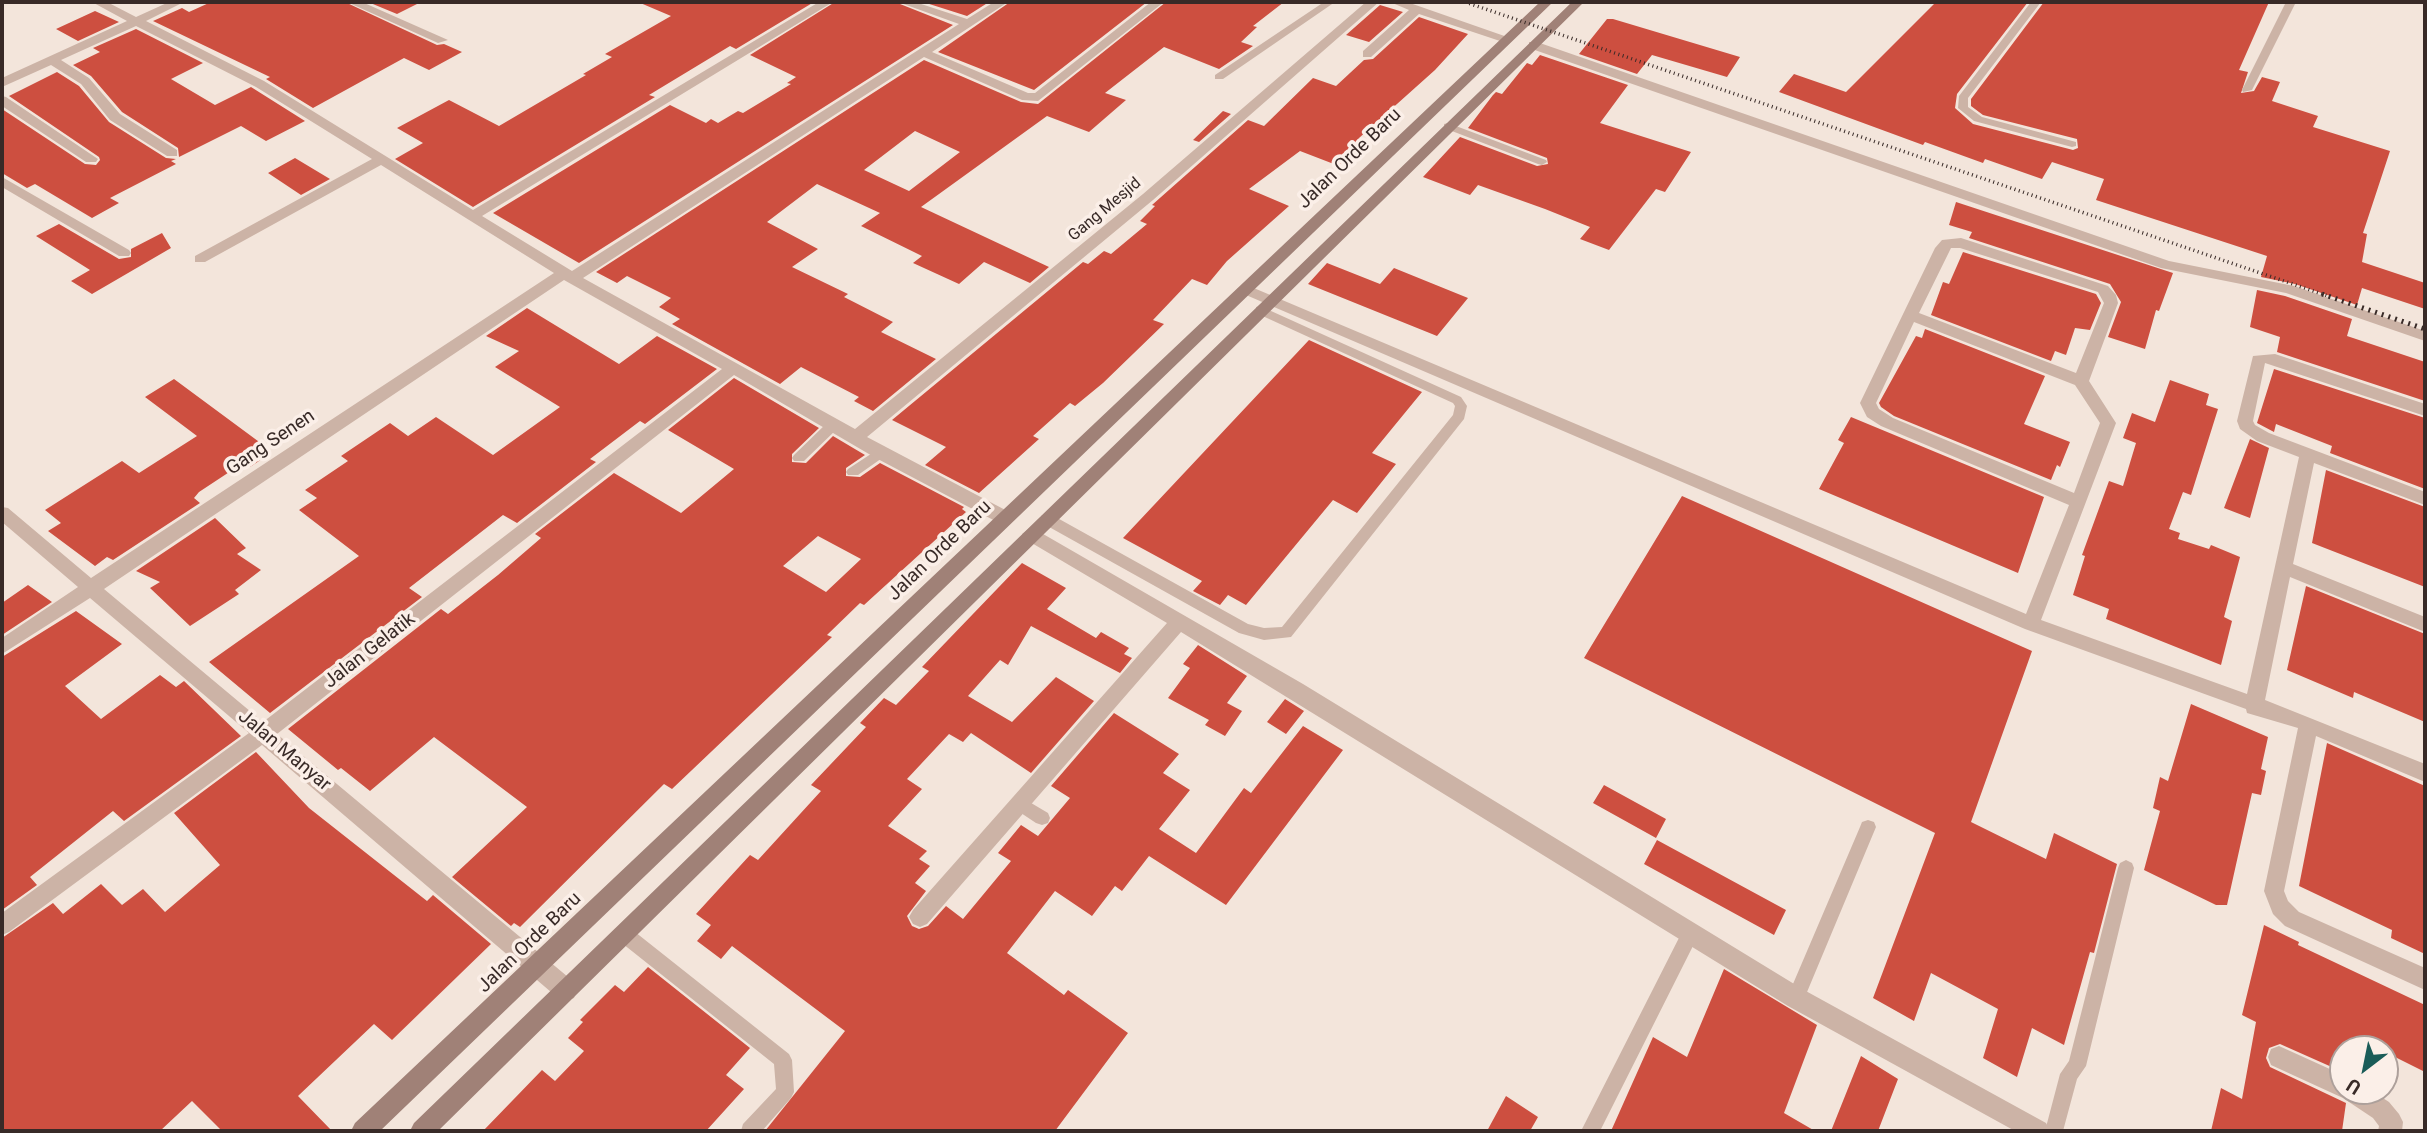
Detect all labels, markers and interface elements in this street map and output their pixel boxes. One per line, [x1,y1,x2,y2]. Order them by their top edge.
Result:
street label: Jalan Orde Baru [1294,104,1406,214]
street label: Gang Mesjid [1065,174,1145,246]
street label: Gang Senen [223,405,319,481]
street label: Jalan Orde Baru [884,496,996,606]
street label: Jalan Gelatik [320,608,420,694]
street label: Jalan Manyar [233,706,335,796]
street label: Jalan Orde Baru [474,888,586,998]
north arrow [2329,1035,2399,1105]
text: U [2342,1073,2365,1100]

